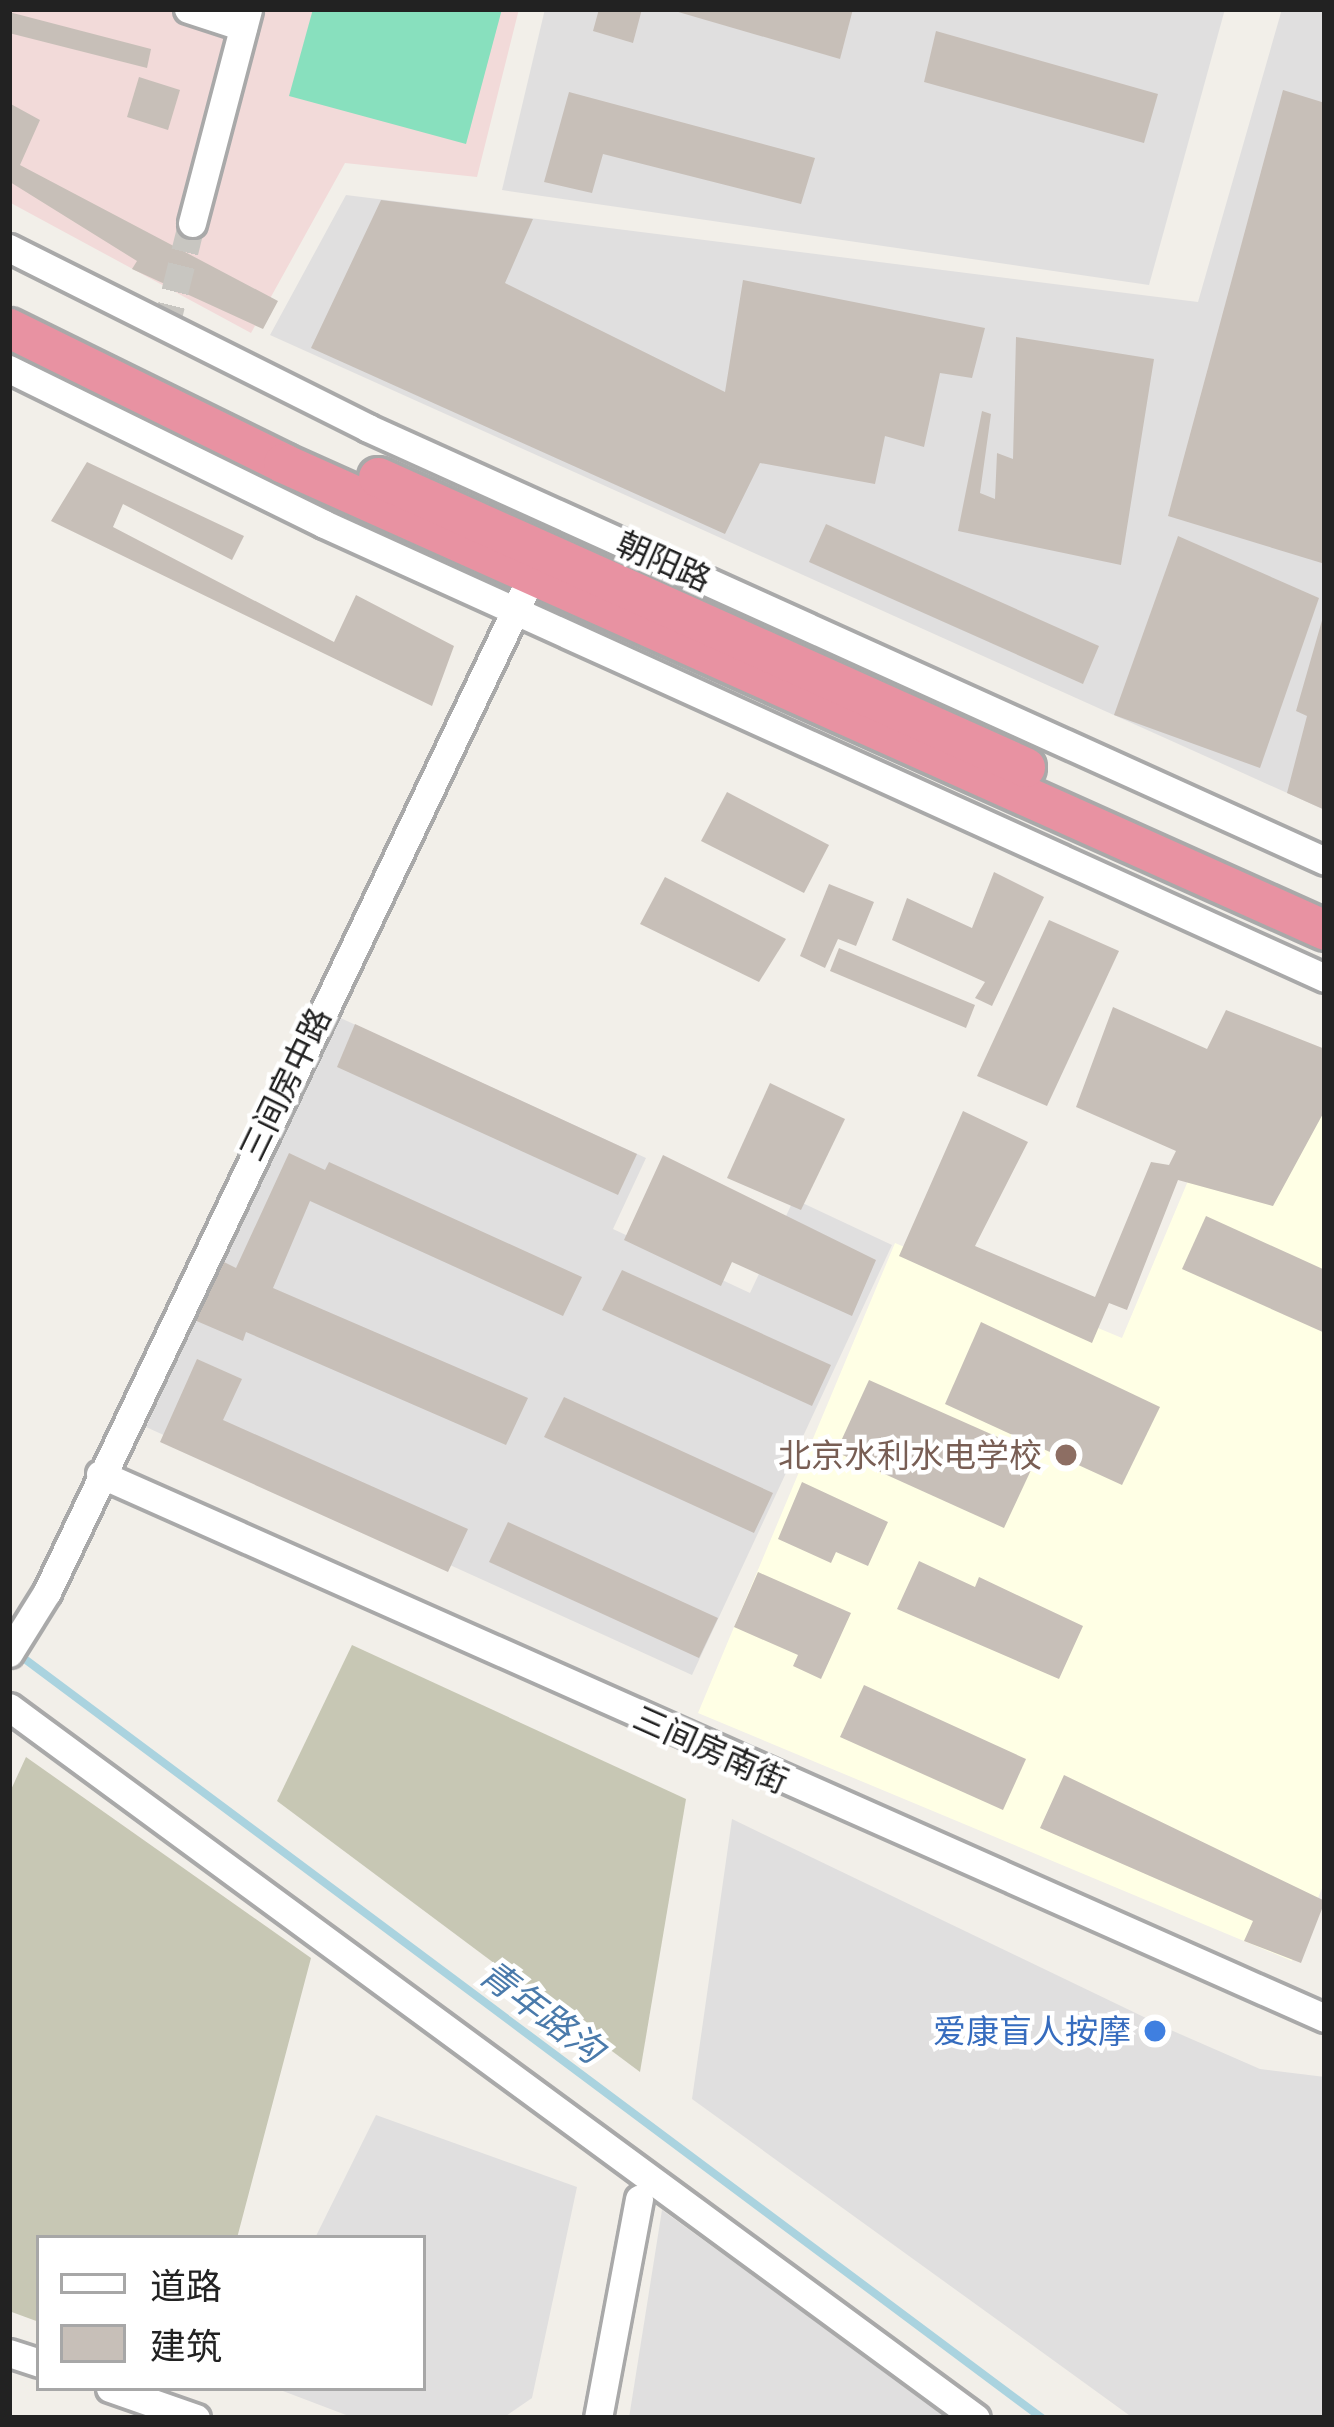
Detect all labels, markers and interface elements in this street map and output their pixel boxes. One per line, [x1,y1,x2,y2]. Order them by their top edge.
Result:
street label: 朝阳路 [611,523,717,599]
street label: 三间房中路 [231,1001,339,1167]
place label: 北京水利水电学校 [778,1435,1042,1475]
marker: 北京水利水电学校 [1053,1442,1079,1468]
street label: 三间房南街 [628,1697,794,1801]
water label: 青年路沟 [471,1950,613,2072]
place label: 爱康盲人按摩 [933,2011,1131,2051]
marker: 爱康盲人按摩 [1142,2018,1168,2044]
legend [36,2235,426,2391]
text: 道路 [150,2262,222,2309]
text: 建筑 [150,2322,222,2369]

